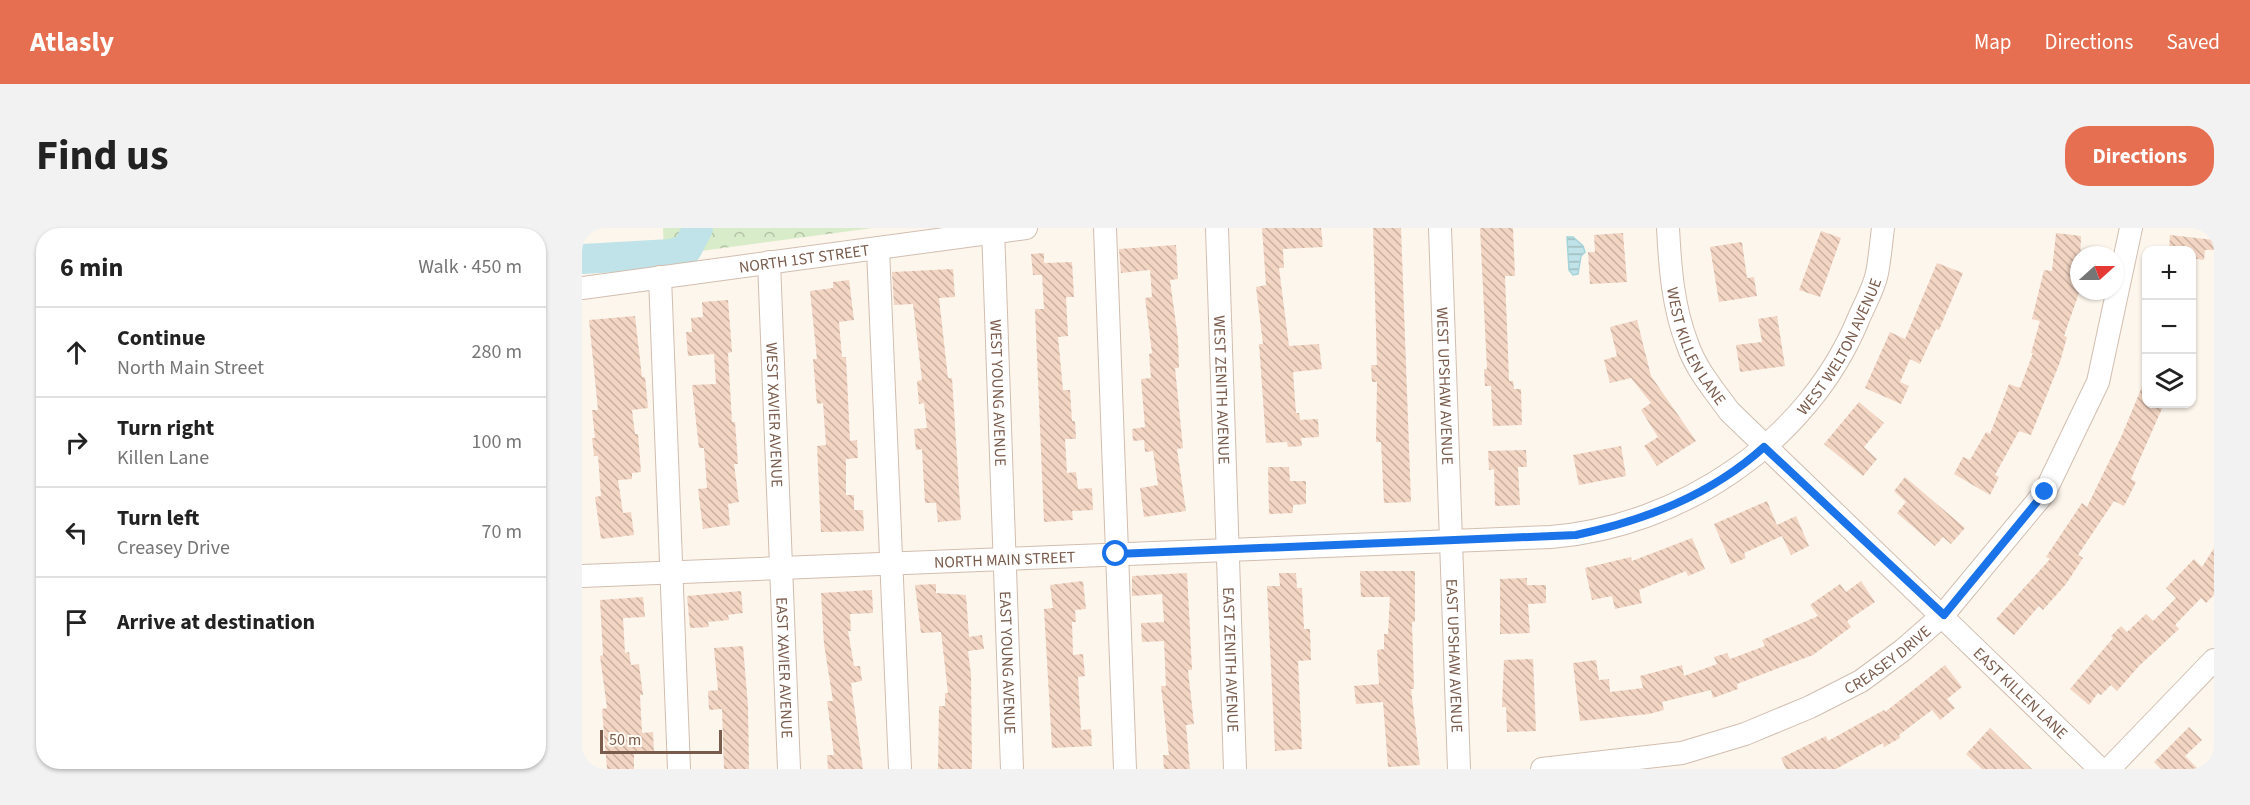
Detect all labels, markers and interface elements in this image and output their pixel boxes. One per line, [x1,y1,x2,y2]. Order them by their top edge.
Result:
text: Atlasly [30,22,114,62]
text: Map [1974,27,2012,57]
text: Directions [2045,27,2133,57]
text: Saved [2166,27,2220,57]
text: Find us [36,126,169,186]
button: Directions [2065,126,2214,186]
street label: NORTH 1ST STREET [738,239,871,279]
north arrow [2070,246,2124,300]
map controls [2142,246,2196,408]
button: + [2142,246,2196,300]
text: 6 min [60,249,123,286]
text: Walk · 450 m [418,253,522,281]
street label: WEST WELTON AVENUE [1792,275,1887,420]
street label: WEST KILLEN LANE [1661,286,1731,410]
button: − [2142,300,2196,354]
street label: WEST UPSHAW AVENUE [1431,307,1458,465]
street label: WEST ZENITH AVENUE [1208,315,1235,465]
street label: WEST YOUNG AVENUE [984,319,1011,467]
text: Continue [117,322,206,354]
icon: ahead [60,336,93,369]
text: 280 m [472,338,522,366]
street label: WEST XAVIER AVENUE [760,342,788,488]
text: North Main Street [117,354,264,382]
button: layers [2142,354,2196,408]
text: Turn right [117,412,214,444]
icon: right [60,426,93,459]
text: 100 m [472,428,522,456]
text: Killen Lane [117,444,209,472]
route end [2031,478,2057,504]
text: Turn left [117,502,199,534]
icon: left [60,516,93,549]
text: 70 m [482,518,522,546]
text: Creasey Drive [117,534,230,562]
route start [1102,540,1128,566]
street label: NORTH MAIN STREET [934,546,1076,574]
street label: EAST UPSHAW AVENUE [1440,578,1468,733]
street label: EAST ZENITH AVENUE [1217,587,1244,733]
street label: EAST YOUNG AVENUE [994,591,1021,735]
street label: EAST XAVIER AVENUE [770,597,798,739]
icon: arrive [60,606,93,639]
text: Arrive at destination [117,606,315,638]
street label: CREASEY DRIVE [1841,621,1936,700]
street label: EAST KILLEN LANE [1968,643,2072,744]
scale bar [600,727,722,754]
text: 50 m [609,729,641,751]

